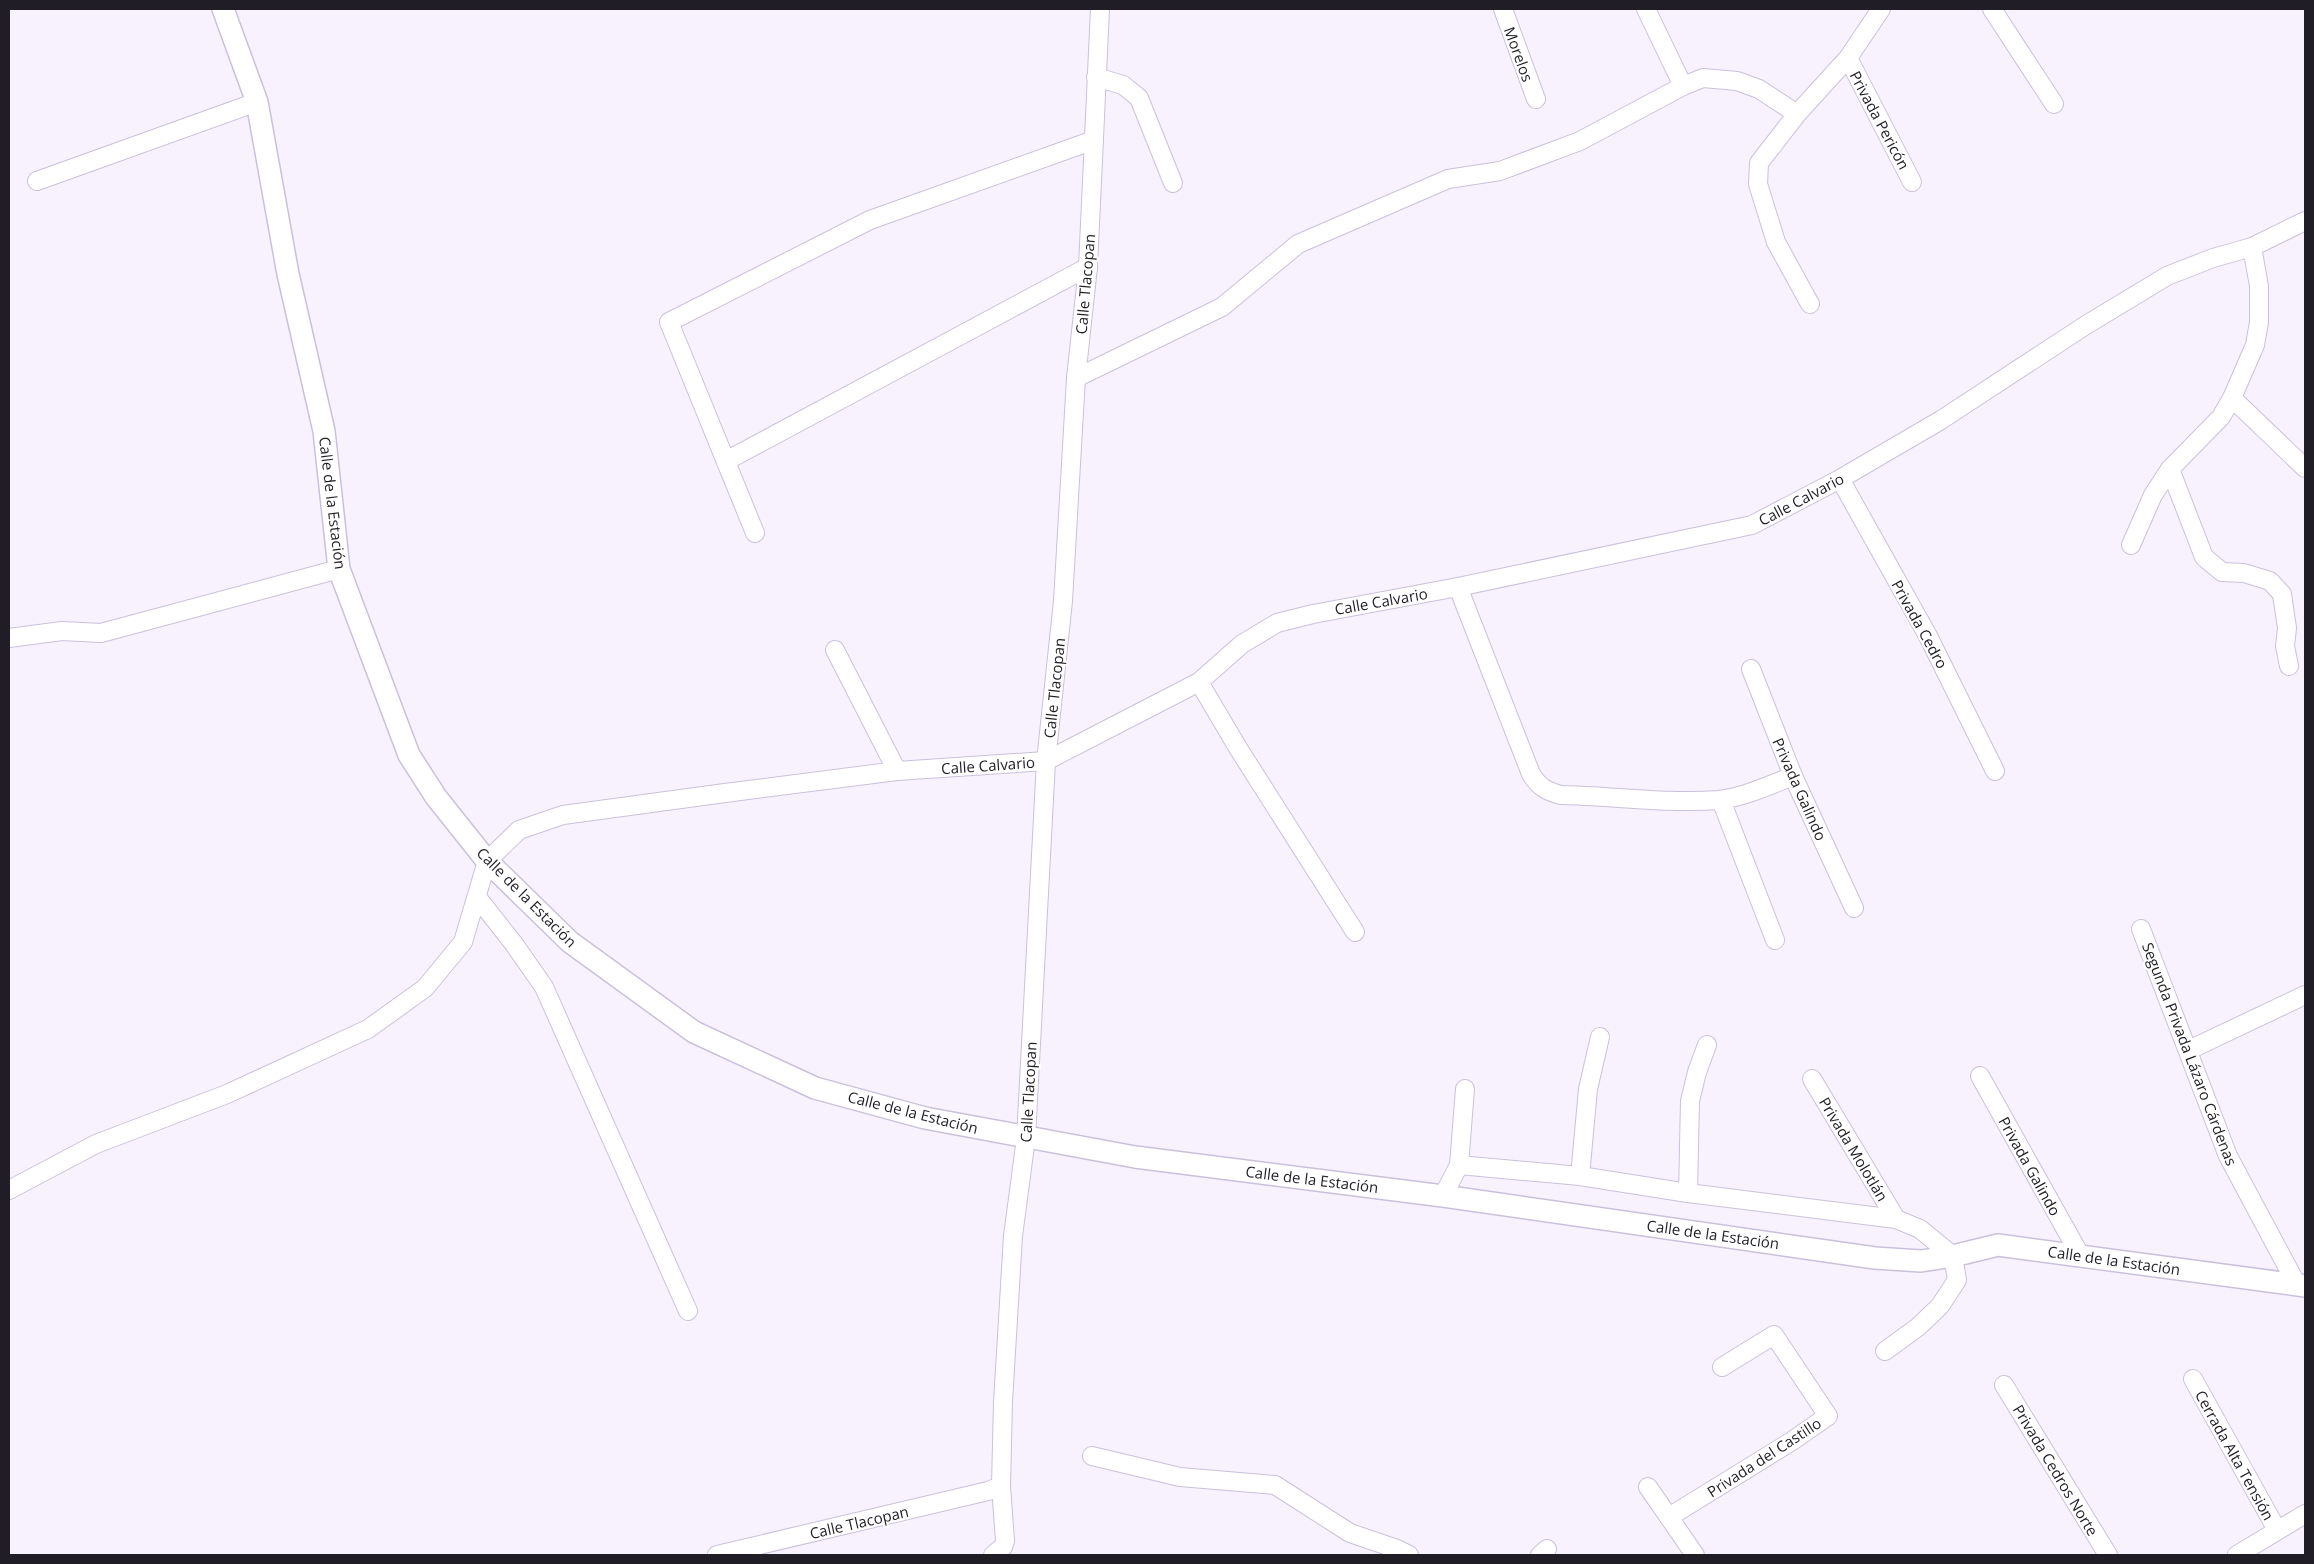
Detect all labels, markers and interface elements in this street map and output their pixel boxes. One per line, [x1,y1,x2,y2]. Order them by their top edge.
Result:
street label: Morelos [1500,24,1538,84]
street label: Privada Pericón [1846,67,1914,173]
street label: Calle Tlacopan [1071,233,1099,335]
street label: Calle de la Estación [315,435,351,571]
street label: Calle Calvario [1755,468,1847,530]
street label: Privada Cedro [1887,576,1953,672]
street label: Calle Calvario [1333,583,1429,619]
street label: Calle Tlacopan [1039,637,1069,739]
street label: Privada Galindo [1768,735,1832,843]
street label: Calle Calvario [940,752,1036,778]
street label: Calle de la Estación [473,843,581,951]
street label: Segunda Privada Lázaro Cárdenas [2138,940,2242,1168]
street label: Calle Tlacopan [1015,1041,1041,1143]
street label: Calle de la Estación [846,1086,980,1138]
street label: Privada Molotlán [1815,1093,1893,1205]
street label: Privada Galindo [1994,1113,2066,1219]
street label: Calle de la Estación [1244,1161,1380,1197]
street label: Calle de la Estación [1645,1215,1781,1253]
street label: Calle de la Estación [2046,1241,2182,1279]
street label: Cerrada Alta Tensión [2191,1386,2279,1524]
street label: Privada Cedros Norte [2009,1401,2103,1539]
street label: Privada del Castillo [1703,1413,1825,1501]
street label: Calle Tlacopan [808,1501,910,1543]

